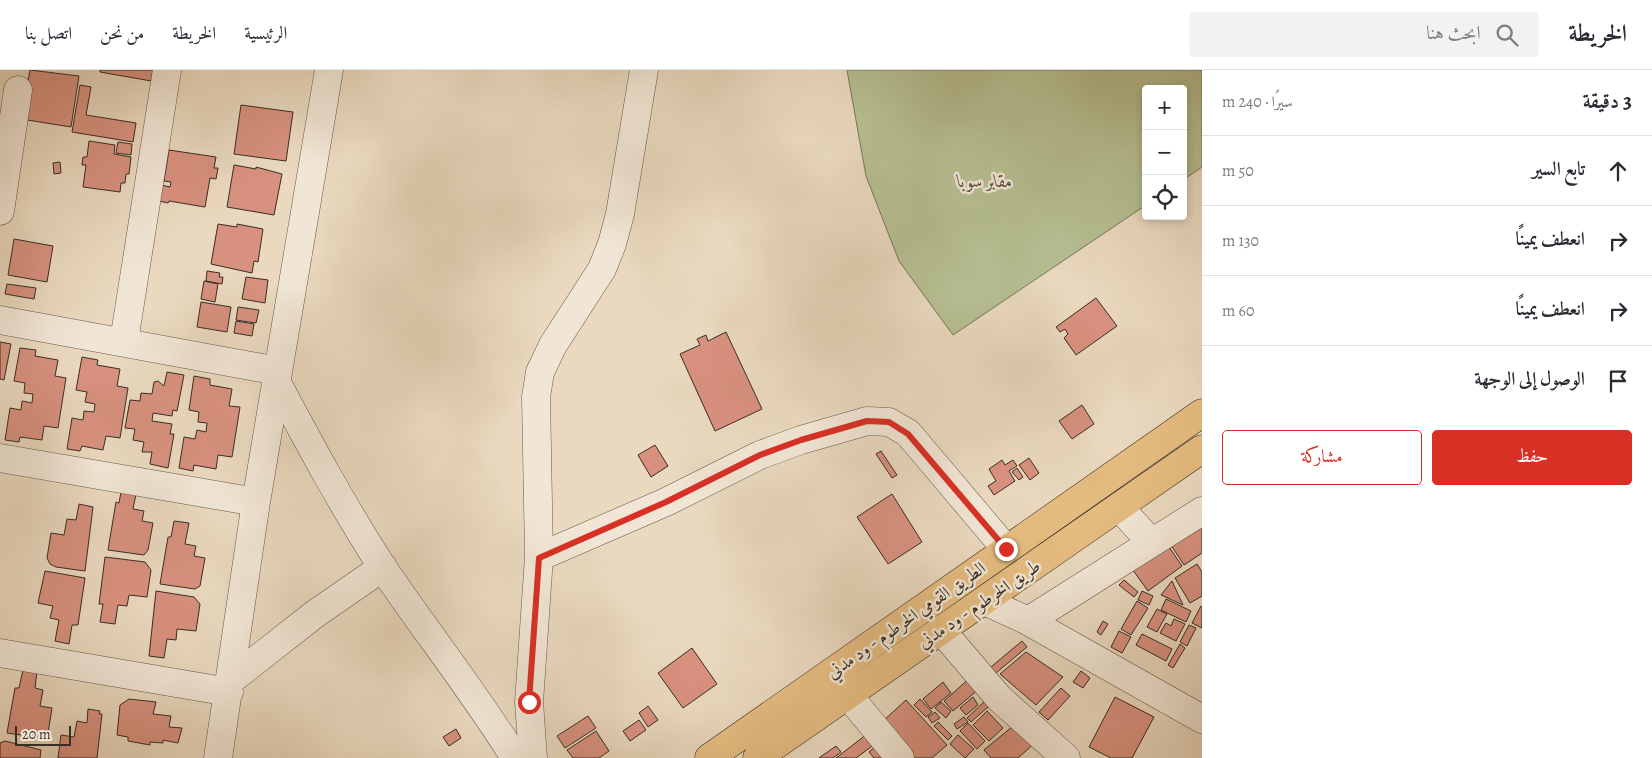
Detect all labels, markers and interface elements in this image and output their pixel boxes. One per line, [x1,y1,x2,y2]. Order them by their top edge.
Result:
search box [1189,12,1539,57]
text: الخريطة [1569,17,1627,49]
text: ابحث هنا [1426,20,1481,46]
text: اتصل بنا [25,21,72,45]
text: من نحن [100,21,144,45]
text: الخريطة [172,21,216,45]
text: الرئيسية [244,21,287,45]
icon: search [1493,21,1521,49]
map controls [1142,85,1187,220]
button: + [1142,85,1187,130]
text: 3 دقيقة [1583,87,1632,115]
text: سيرًا · 240 m [1222,91,1293,113]
button: − [1142,130,1187,175]
text: تابع السير [1532,156,1585,182]
icon: ahead [1604,157,1632,185]
text: 50 m [1222,160,1254,182]
park label: مقابر سوبا [956,169,1013,193]
button: locate [1142,175,1187,220]
text: انعطف يمينًا [1515,226,1585,252]
icon: right [1604,227,1632,255]
text: 130 m [1222,230,1259,252]
text: انعطف يمينًا [1515,296,1585,322]
icon: right [1604,297,1632,325]
text: 60 m [1222,300,1254,322]
text: الوصول إلى الوجهة [1474,366,1585,392]
icon: arrive [1604,367,1632,395]
button: مشاركة [1222,430,1422,485]
button: حفظ [1432,430,1632,485]
route end [995,538,1018,561]
street label: طريق الخرطوم - ود مدني [913,554,1047,657]
street label: الطريق القومي الخرطوم - ود مدني [822,556,993,687]
route start [518,691,541,714]
scale bar [15,723,71,746]
text: 20 m [22,725,51,744]

